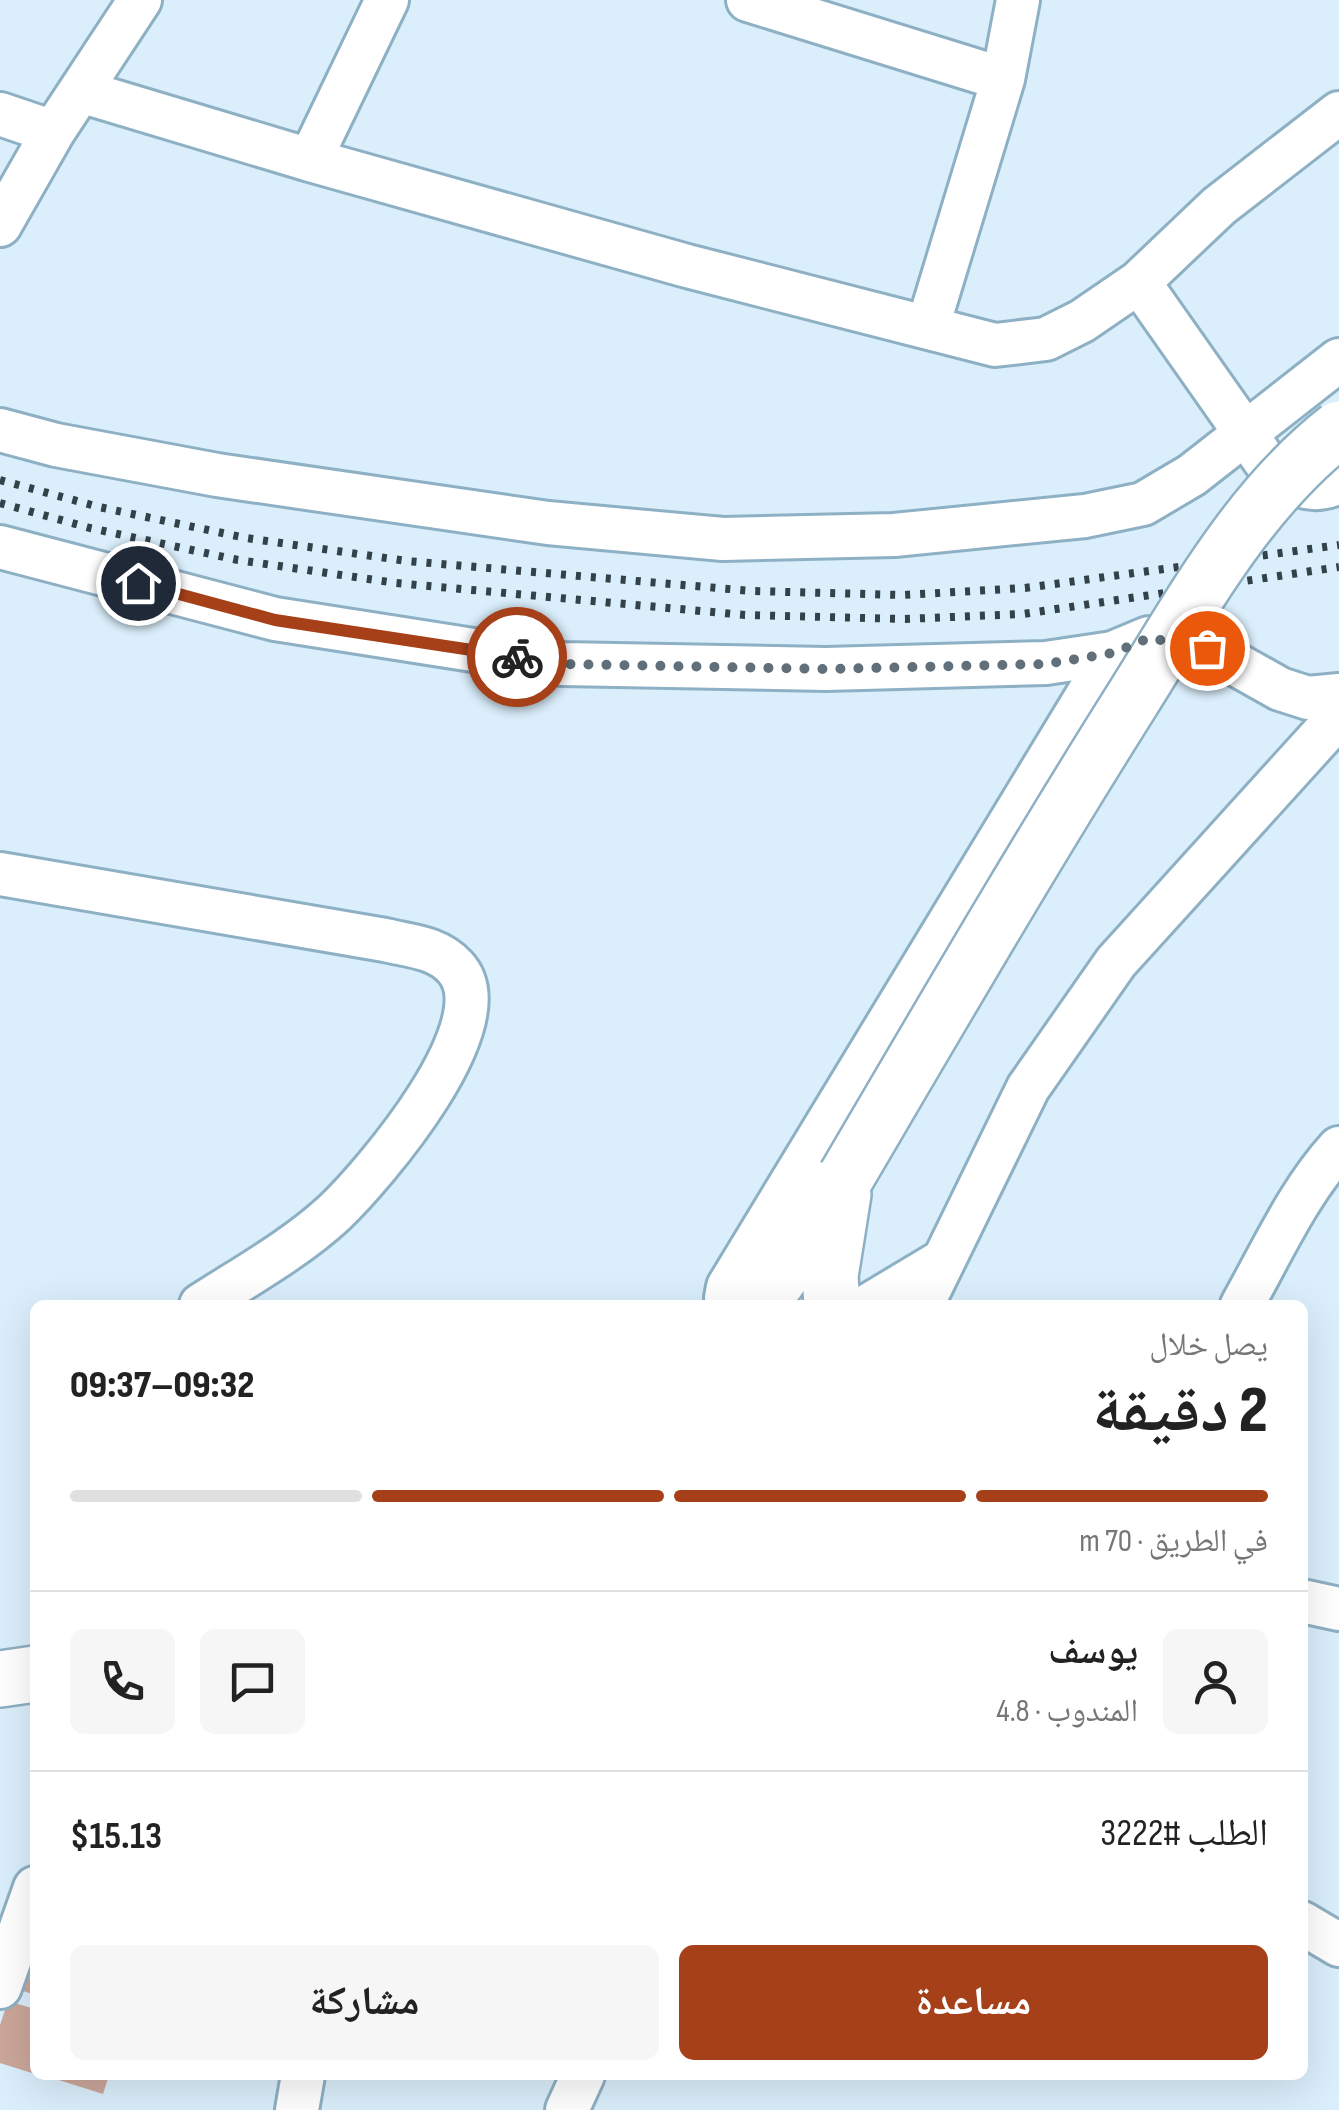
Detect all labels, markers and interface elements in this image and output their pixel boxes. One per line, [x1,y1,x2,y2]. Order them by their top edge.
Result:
pin [96,541,181,626]
icon: home [111,556,166,611]
pin [1165,606,1250,691]
courier [467,607,567,707]
icon: bag [1180,621,1235,676]
icon: bike [490,630,545,685]
text: يصل خلال [1149,1326,1268,1365]
text: 09:32–09:37 [70,1363,254,1408]
text: 2 دقيقة [1092,1373,1268,1451]
text: في الطريق · 70 m [1079,1522,1268,1561]
button: phone [70,1629,175,1734]
button: chat [200,1629,305,1734]
text: يوسف [1048,1629,1138,1674]
button: person [1163,1629,1268,1734]
text: المندوب · 4.8 [996,1692,1138,1731]
text: الطلب #3222 [1100,1811,1268,1856]
text: $15.13 [70,1814,162,1859]
button: مشاركة [70,1945,659,2060]
button: مساعدة [679,1945,1268,2060]

